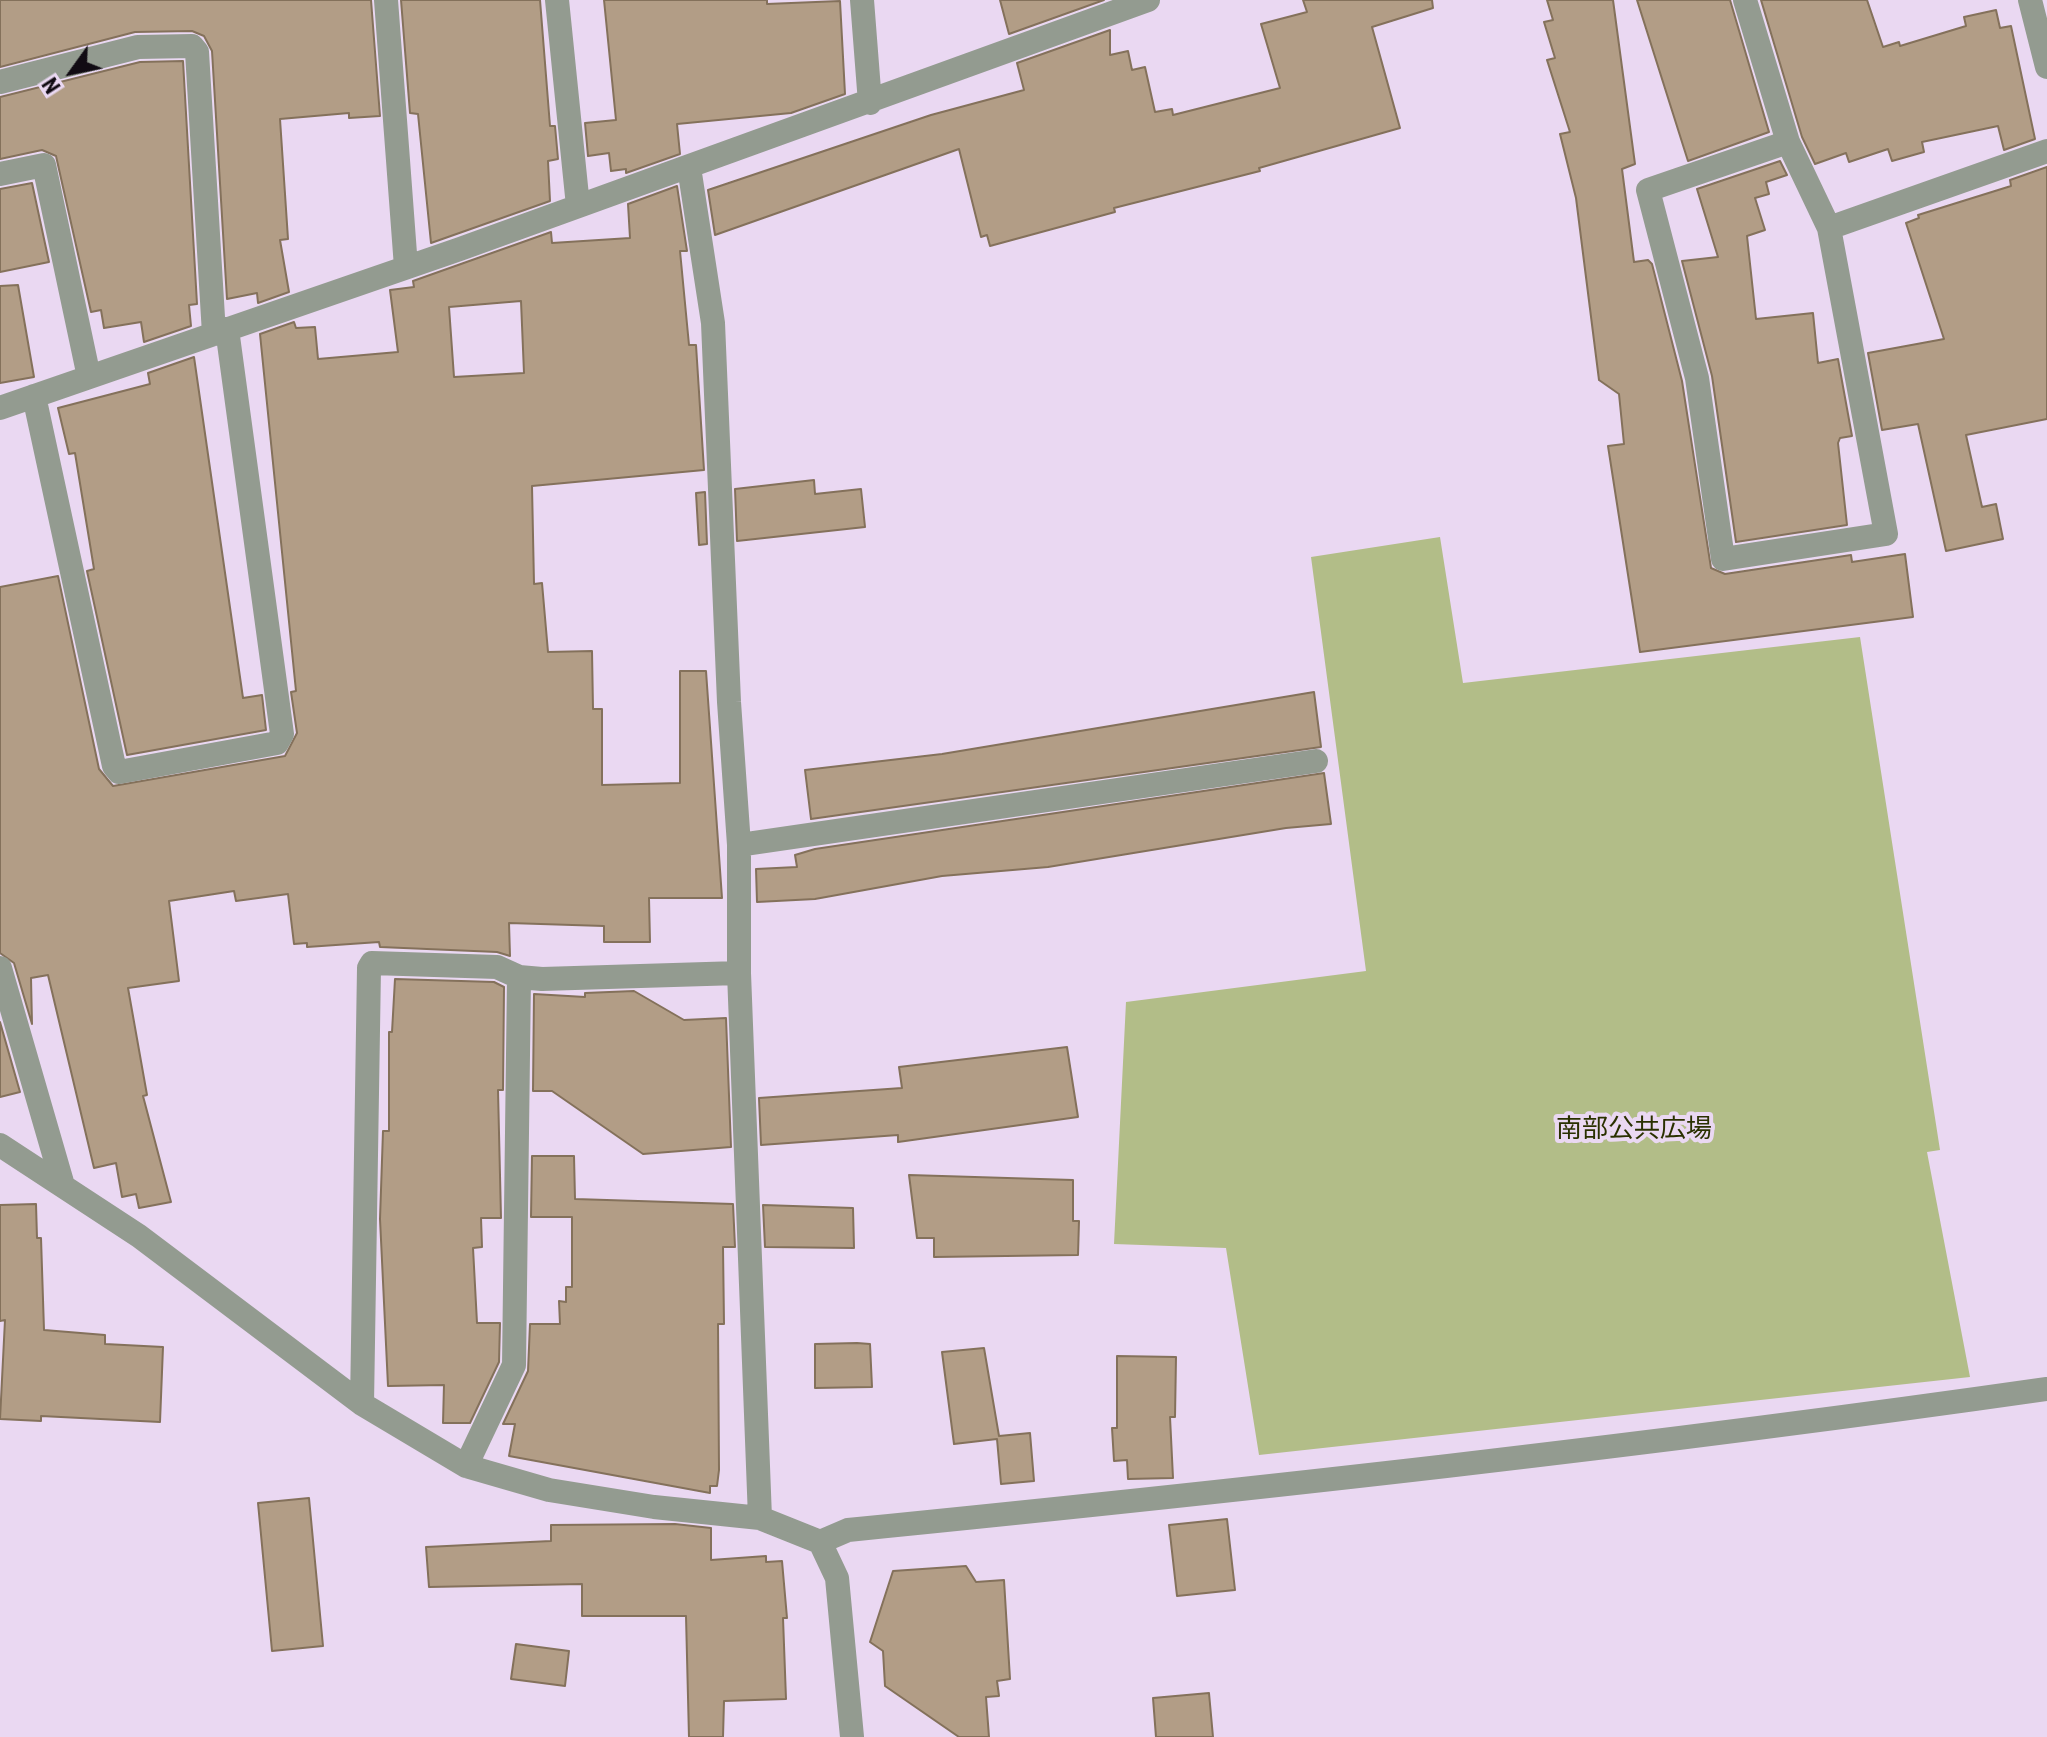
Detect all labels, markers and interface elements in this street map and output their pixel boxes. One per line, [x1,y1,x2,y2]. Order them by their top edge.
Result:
north arrow [32,32,112,112]
text: N [37,73,66,98]
park label: 南部公共広場 [1556,1114,1712,1146]

